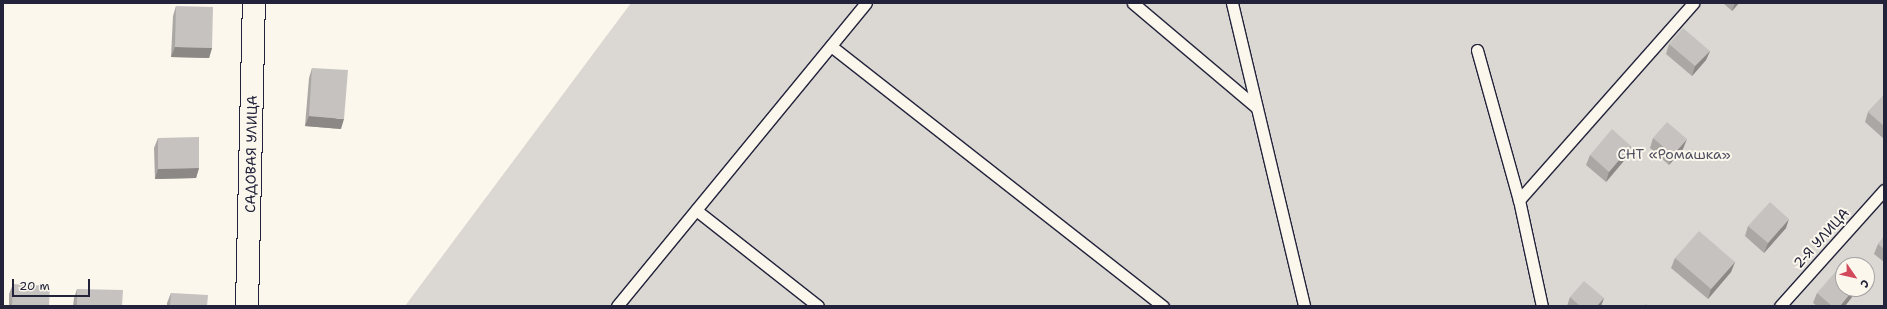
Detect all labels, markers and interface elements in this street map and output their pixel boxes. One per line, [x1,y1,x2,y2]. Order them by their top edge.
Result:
street label: САДОВАЯ УЛИЦА [242,95,260,213]
park label: СНТ «Ромашка» [1617,146,1731,162]
street label: 2-Я УЛИЦА [1790,205,1852,271]
north arrow [1835,257,1875,297]
scale bar [14,271,92,297]
text: С [1856,276,1873,290]
text: 20 m [19,278,50,294]

